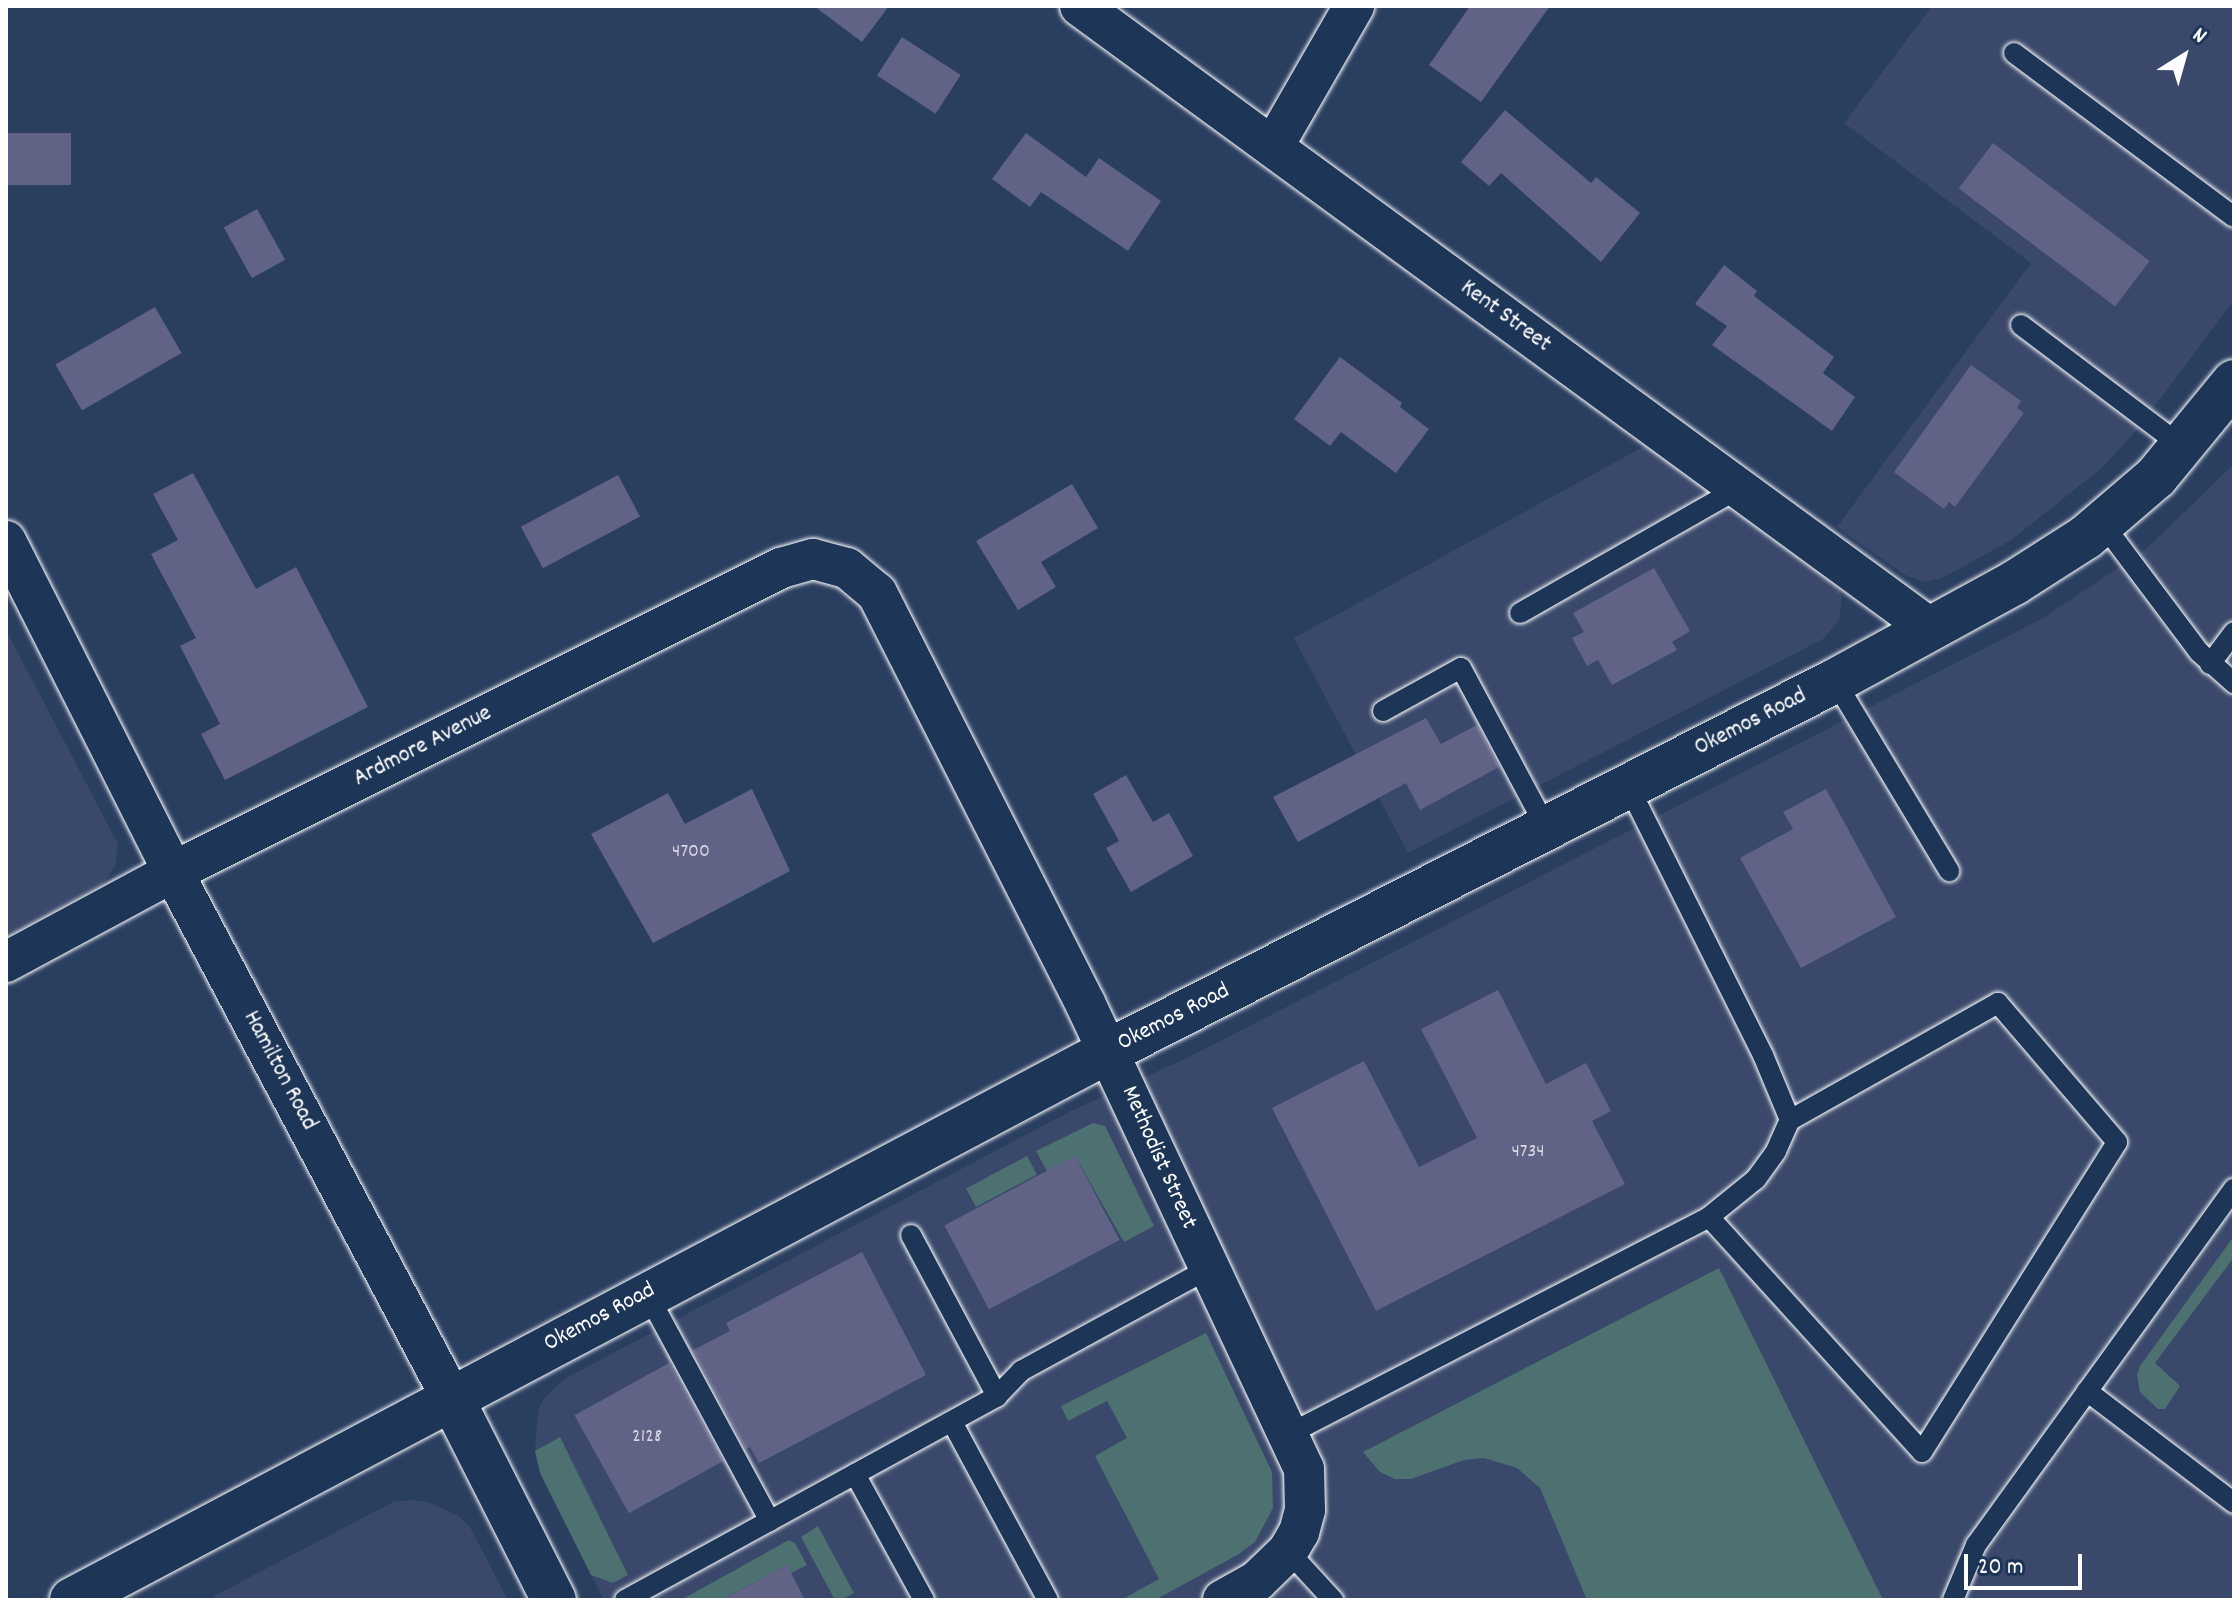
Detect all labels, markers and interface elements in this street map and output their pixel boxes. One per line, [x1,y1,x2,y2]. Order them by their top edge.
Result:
north arrow [2144,16,2224,96]
text: N [2185,21,2212,52]
street label: Kent Street [1454,274,1556,360]
street label: Okemos Road [1690,683,1812,763]
street label: Ardmore Avenue [349,700,497,794]
house number: 4700 [672,840,710,864]
street label: Okemos Road [1113,978,1235,1058]
street label: Hamilton Road [236,1006,322,1136]
street label: Methodist Street [1114,1082,1202,1234]
house number: 4734 [1511,1140,1545,1164]
street label: Okemos Road [539,1277,661,1359]
house number: 2128 [632,1425,662,1449]
scale bar [1968,1538,2086,1588]
text: 20 m [1978,1551,2024,1585]

